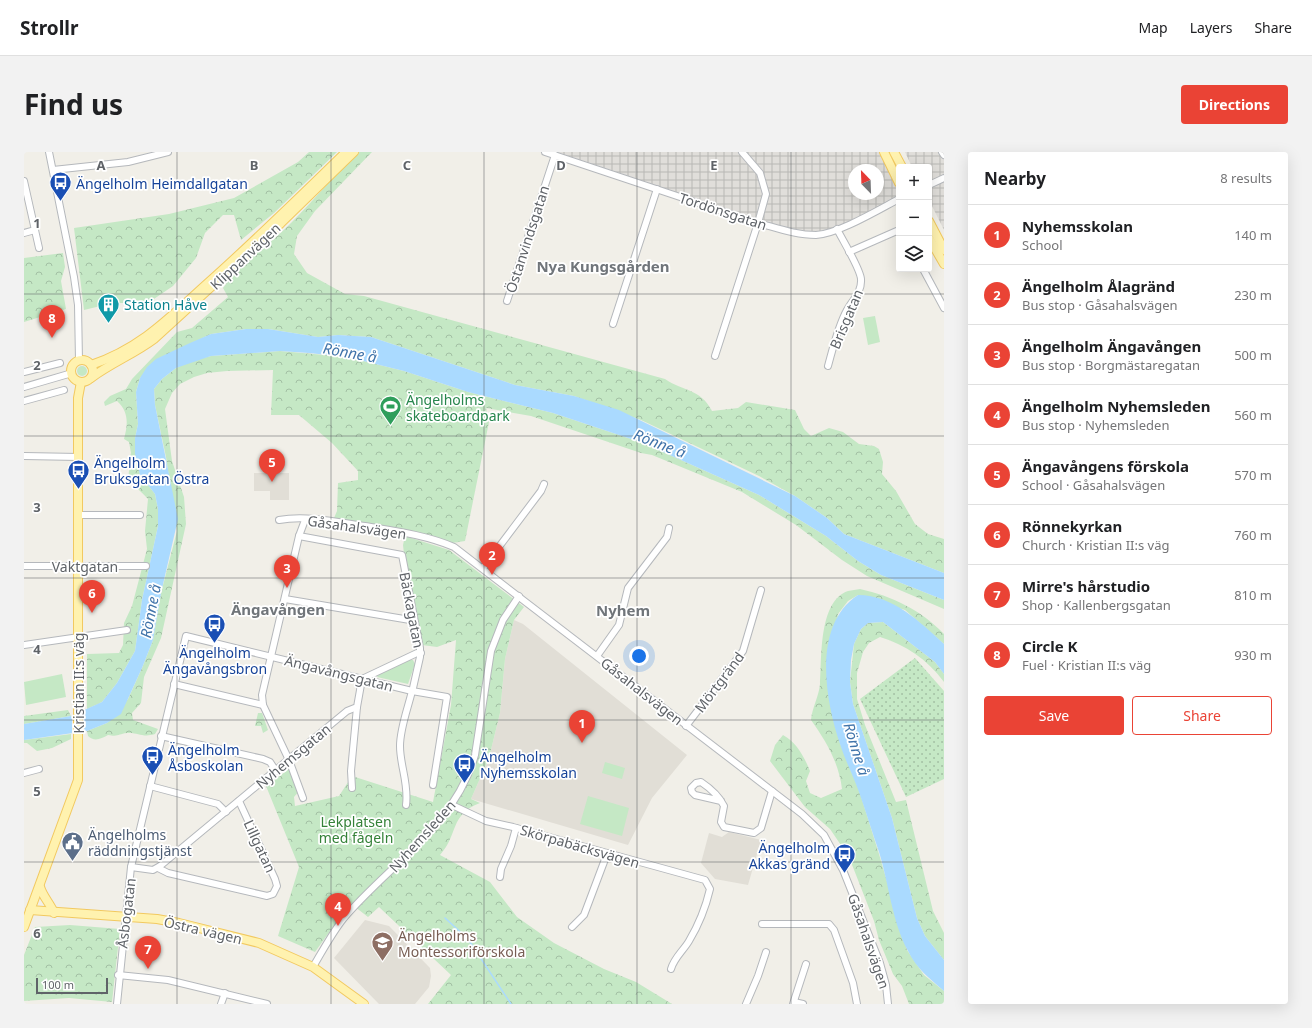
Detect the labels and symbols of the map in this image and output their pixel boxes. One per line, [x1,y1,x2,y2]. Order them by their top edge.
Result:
text: A [97,156,106,174]
text: B [250,156,258,174]
text: C [403,156,411,174]
text: D [556,156,566,174]
text: E [710,156,718,174]
north arrow [848,164,884,200]
bus stop icon: Ängelholm Heimdallgatan [47,170,73,203]
place label: Ängelholm Heimdallgatan [76,174,248,193]
street label: Östanvindsgatan [501,183,553,295]
street label: Tordönsgatan [677,188,769,234]
text: 1 [33,214,41,232]
street label: Klippanvägen [206,218,284,294]
district label: Nya Kungsgården [536,256,670,276]
street label: Brisgatan [825,286,867,352]
building icon: Station Håve [95,291,121,324]
place label: Station Håve [124,295,207,314]
pin: 8 [39,305,65,338]
water label: Rönne å [322,337,379,367]
text: 2 [33,356,41,374]
place label: Ängelholms skateboardpark [406,390,510,425]
sports icon: Ängelholms skateboardpark [378,394,404,427]
water label: Rönne å [631,424,689,462]
pin: 5 [259,449,285,482]
place label: Ängelholm Bruksgatan Östra [94,453,209,488]
bus stop icon: Ängelholm Bruksgatan Östra [65,457,91,490]
text: 3 [33,498,41,516]
street label: Gåsahalsvägen [306,511,408,543]
pin: 2 [479,542,505,575]
pin: 3 [274,555,300,588]
street label: Vaktgatan [52,557,118,576]
street label: Bäckagatan [395,570,429,650]
pin: 6 [79,580,105,613]
water label: Rönne å [135,582,165,640]
district label: Ängavången [231,599,325,619]
district label: Nyhem [596,600,650,620]
bus stop icon: Ängelholm Ängavångsbron [202,611,228,644]
street label: Kristian II:s väg [69,633,88,733]
text: 4 [33,640,41,658]
place label: Ängelholm Ängavångsbron [163,643,267,678]
your location [629,646,649,666]
street label: Mörtgränd [690,648,748,716]
street label: Ängavångsgatan [283,650,395,696]
street label: Gåsahalsvägen [597,653,687,729]
pin: 1 [569,710,595,743]
street label: Nyhemsgatan [252,719,334,793]
water label: Rönne å [839,720,875,778]
place label: Ängelholm Åsboskolan [168,740,244,775]
bus stop icon: Ängelholm Åsboskolan [139,744,165,777]
place label: Ängelholm Nyhemsskolan [480,747,577,782]
bus stop icon: Ängelholm Nyhemsskolan [452,751,478,784]
text: 5 [33,782,41,800]
street label: Nyhemsleden [385,796,459,876]
park label: Lekplatsen med fågeln [319,812,393,847]
street label: Lillgatan [240,817,280,875]
street label: Skörpabäcksvägen [518,820,642,872]
place label: Ängelholms räddningstjänst [88,825,192,860]
public building icon: Ängelholms räddningstjänst [60,829,86,862]
place label: Ängelholm Akkas gränd [749,838,830,873]
bus stop icon: Ängelholm Akkas gränd [832,842,858,875]
street label: Åsbogatan [112,877,140,949]
street label: Gåsahalsvägen [844,891,894,991]
pin: 4 [325,893,351,926]
street label: Östra vägen [162,912,244,948]
text: 6 [33,924,41,942]
place label: Ängelholms Montessoriförskola [398,926,525,961]
school or university icon: Ängelholms Montessoriförskola [369,930,395,963]
pin: 7 [135,936,161,969]
scale bar [36,976,108,995]

